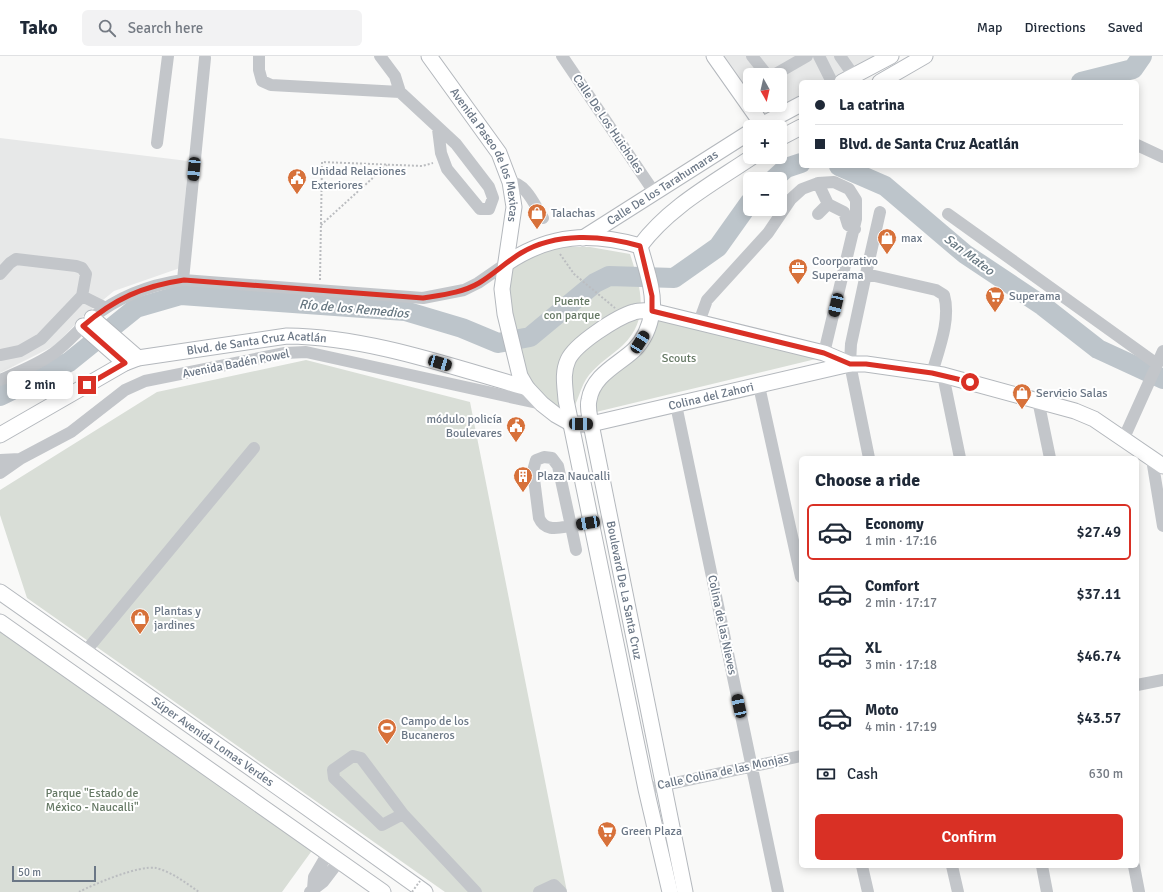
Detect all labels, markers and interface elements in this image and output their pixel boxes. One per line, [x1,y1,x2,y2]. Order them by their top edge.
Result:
search box [82,10,362,46]
text: Tako [20,16,58,40]
icon: search [96,17,118,39]
text: Search here [128,19,203,37]
text: Map [977,19,1003,36]
text: Directions [1025,19,1086,36]
text: Saved [1108,19,1143,36]
north arrow [743,68,787,112]
map controls [743,68,787,216]
street label: Calle De Los Huicholes [569,72,647,176]
street label: Avenida Paseo de los Mexicas [447,85,522,223]
text: La catrina [839,96,905,114]
button: + [743,120,787,164]
text: Blvd. de Santa Cruz Acatlán [839,135,1019,153]
street label: Calle De los Tarahumaras [604,147,721,228]
car [187,157,201,181]
place label: Unidad Relaciones Exteriores [311,164,406,193]
public building icon: Unidad Relaciones Exteriores [286,167,308,195]
button: − [743,172,787,216]
shop icon: Talachas [526,202,548,230]
place label: Talachas [551,206,595,221]
shop icon: max [876,227,898,255]
place label: max [901,231,923,246]
water label: San Mateo [941,231,998,280]
place label: Coorporativo Superama [812,254,878,283]
office icon: Coorporativo Superama [787,257,809,285]
supermarket icon: Superama [984,285,1006,313]
place label: Superama [1009,289,1061,304]
car [827,292,845,318]
park label: Puente con parque [544,294,600,323]
water label: Río de los Remedios [298,296,411,322]
street label: Blvd. de Santa Cruz Acatlán [186,328,327,358]
car [629,329,651,355]
street label: Avenida Badén Powel [181,346,291,382]
park label: Scouts [662,351,696,366]
car [427,354,453,372]
callout: 2 min [7,371,73,399]
route start [961,373,979,391]
route end [78,376,96,394]
text: 2 min [24,377,56,393]
street label: Colina del Zahori [667,379,755,413]
shop icon: Servicio Salas [1011,382,1033,410]
place label: Servicio Salas [1036,386,1108,401]
place label: módulo policía Boulevares [427,412,502,441]
public building icon: módulo policía Boulevares [505,415,527,443]
car [569,418,593,430]
building icon: Plaza Naucalli [512,465,534,493]
place label: Plaza Naucalli [537,469,610,484]
text: Choose a ride [815,469,920,491]
icon: car [817,514,853,550]
car [575,515,601,531]
text: Economy [865,515,924,533]
street label: Boulevard De La Santa Cruz [603,519,646,661]
text: $27.49 [1076,523,1121,541]
text: 1 min · 17:16 [865,533,937,549]
street label: Colina de las Nieves [704,574,740,676]
icon: car [817,576,853,612]
text: Comfort [865,577,919,595]
text: $37.11 [1076,585,1121,603]
text: 2 min · 17:17 [865,595,937,611]
place label: Plantas y jardines [154,604,201,633]
shop icon: Plantas y jardines [129,607,151,635]
icon: car [817,638,853,674]
text: XL [865,639,882,657]
text: $46.74 [1076,647,1121,665]
text: 3 min · 17:18 [865,657,937,673]
street label: Súper Avenida Lomas Verdes [149,693,277,790]
car [731,693,747,719]
icon: car [817,700,853,736]
text: Moto [865,701,899,719]
text: $43.57 [1076,709,1121,727]
place label: Campo de los Bucaneros [401,714,469,743]
sports icon: Campo de los Bucaneros [376,717,398,745]
text: 4 min · 17:19 [865,719,937,735]
street label: Calle Colina de las Monjas [656,751,790,793]
icon: cash [815,763,837,785]
text: Cash [847,765,878,783]
text: 630 m [1089,766,1123,782]
park label: Parque "Estado de México - Naucalli" [45,786,139,815]
button: Confirm [815,814,1123,860]
supermarket icon: Green Plaza [596,820,618,848]
place label: Green Plaza [621,824,682,839]
scale bar [12,864,96,883]
text: 50 m [18,866,41,879]

